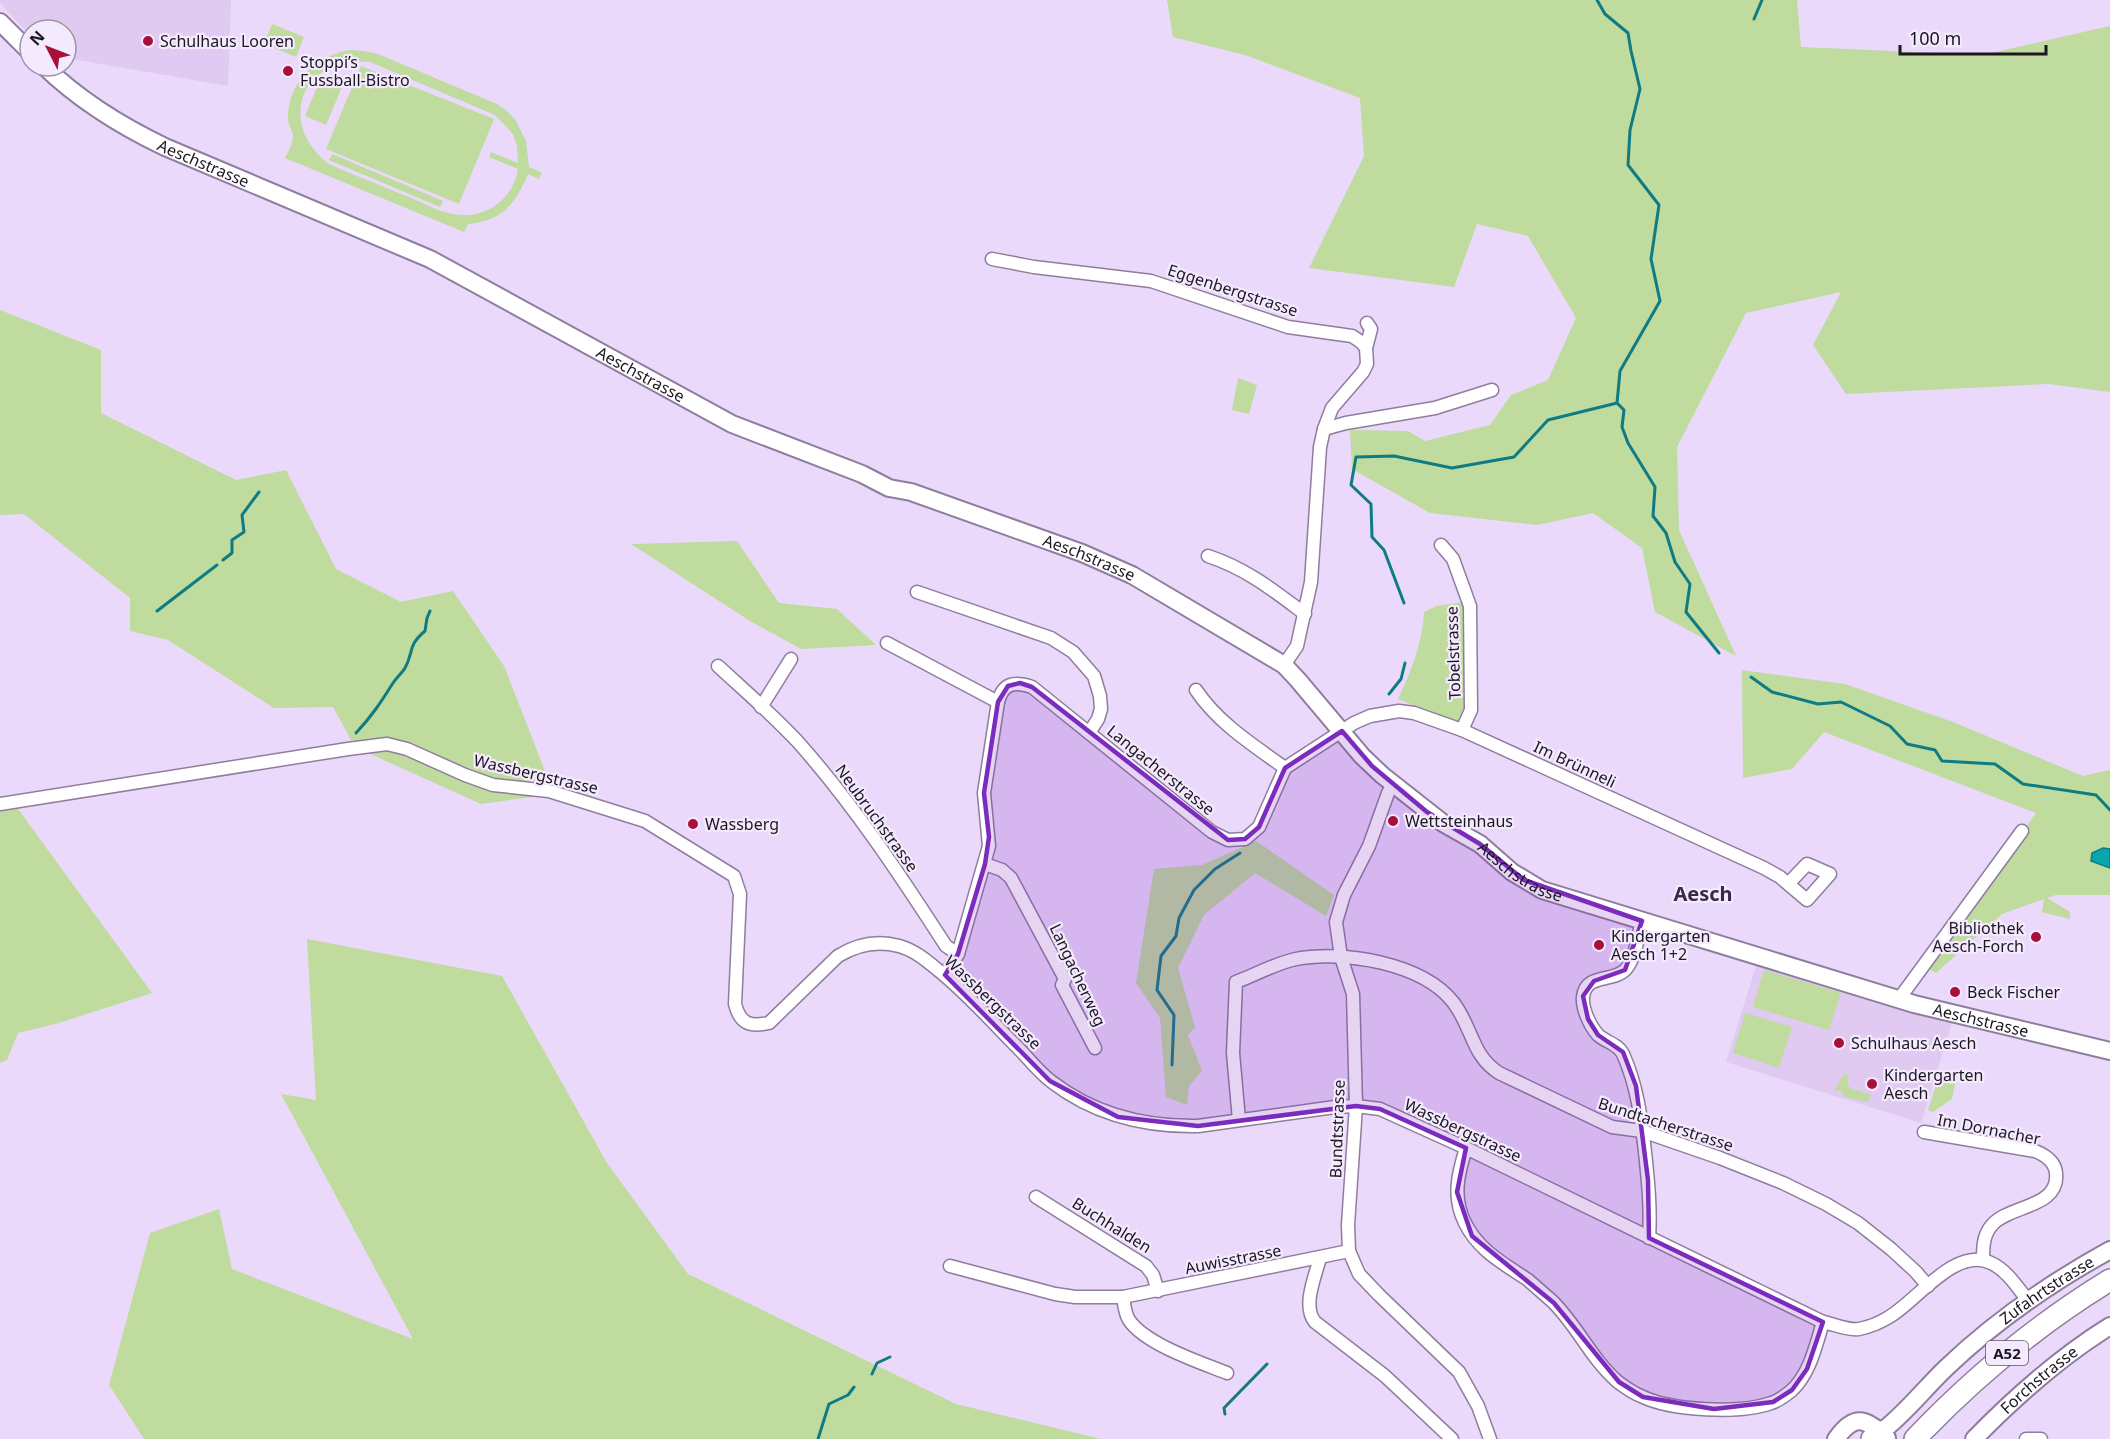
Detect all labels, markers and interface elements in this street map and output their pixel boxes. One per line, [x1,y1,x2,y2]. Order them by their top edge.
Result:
north arrow [18,18,78,78]
scale bar [1900,18,2046,56]
text: N [24,26,49,50]
text: 100 m [1909,26,1961,50]
place label: Schulhaus Looren [160,30,294,52]
marker: Schulhaus Looren [141,34,155,48]
place label: Stoppi’s Fussball-Bistro [300,51,410,91]
marker: Stoppi’s Fussball-Bistro [281,64,295,78]
street label: Aeschstrasse [154,134,253,192]
street label: Eggenbergstrasse [1165,259,1301,321]
street label: Aeschstrasse [593,341,689,407]
street label: Aeschstrasse [1040,529,1139,586]
street label: Tobelstrasse [1440,606,1466,700]
street label: Langacherstrasse [1103,720,1219,820]
street label: Im Brünneli [1530,735,1620,793]
street label: Wassbergstrasse [472,749,600,799]
street label: Neubruchstrasse [830,760,924,876]
place label: Wettsteinhaus [1405,810,1513,832]
place label: Wassberg [705,813,779,835]
marker: Wettsteinhaus [1386,814,1400,828]
marker: Wassberg [686,817,700,831]
street label: Aeschstrasse [1473,836,1565,907]
district label: Aesch [1673,880,1733,907]
place label: Bibliothek Aesch-Forch [1933,917,2024,957]
street label: Langacherweg [1045,920,1111,1030]
place label: Kindergarten Aesch 1+2 [1611,925,1710,965]
marker: Bibliothek Aesch-Forch [2029,930,2043,944]
marker: Kindergarten Aesch 1+2 [1592,938,1606,952]
street label: Wassbergstrasse [940,950,1046,1054]
place label: Beck Fischer [1967,981,2060,1003]
marker: Beck Fischer [1948,985,1962,999]
street label: Aeschstrasse [1931,998,2031,1042]
place label: Schulhaus Aesch [1851,1032,1976,1054]
marker: Schulhaus Aesch [1832,1036,1846,1050]
place label: Kindergarten Aesch [1884,1064,1983,1104]
marker: Kindergarten Aesch [1865,1077,1879,1091]
street label: Bundtstrasse [1324,1079,1350,1179]
street label: Bundtacherstrasse [1596,1092,1736,1156]
street label: Wassbergstrasse [1401,1093,1525,1167]
street label: Im Dornacher [1936,1108,2043,1150]
street label: Buchhalden [1068,1192,1156,1258]
street label: Auwisstrasse [1183,1239,1283,1279]
street label: Zufahrtstrasse [1995,1250,2098,1329]
road number: A52 [1986,1341,2028,1365]
street label: Forchstrasse [1995,1341,2082,1419]

